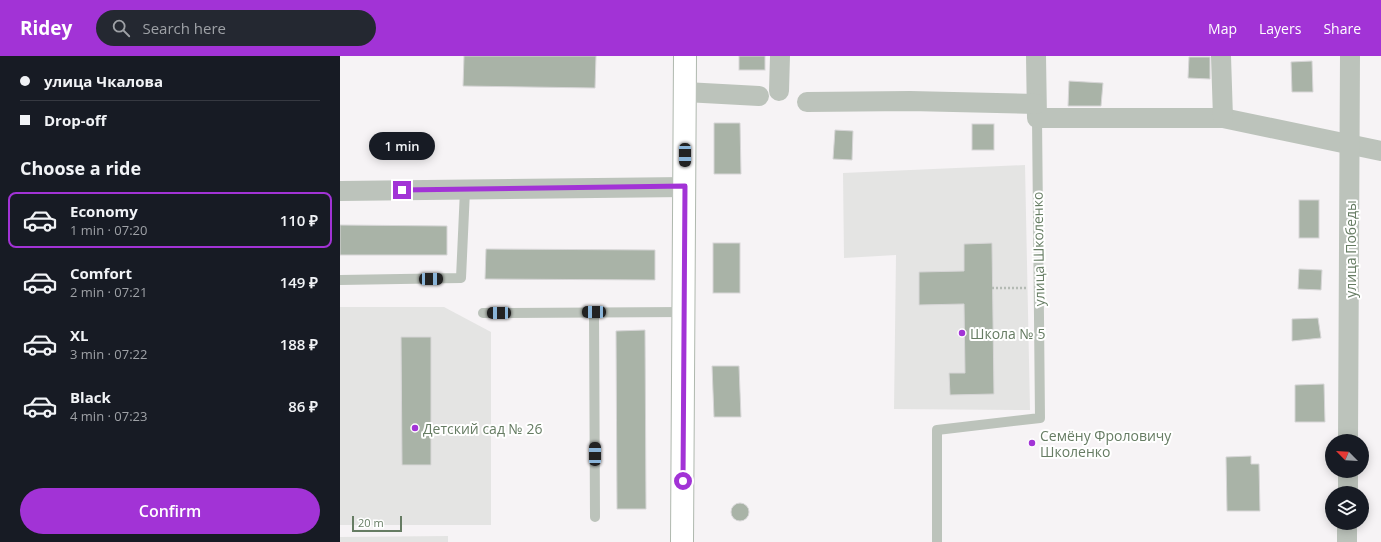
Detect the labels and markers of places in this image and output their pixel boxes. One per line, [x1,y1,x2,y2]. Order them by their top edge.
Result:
place label: Школа № 5 [970,324,1045,343]
marker: Школа № 5 [957,328,967,338]
place label: Детский сад № 26 [423,419,542,438]
marker: Детский сад № 26 [410,423,420,433]
place label: Семёну Фроловичу Школенко [1040,426,1172,461]
marker: Семёну Фроловичу Школенко [1027,438,1037,448]

